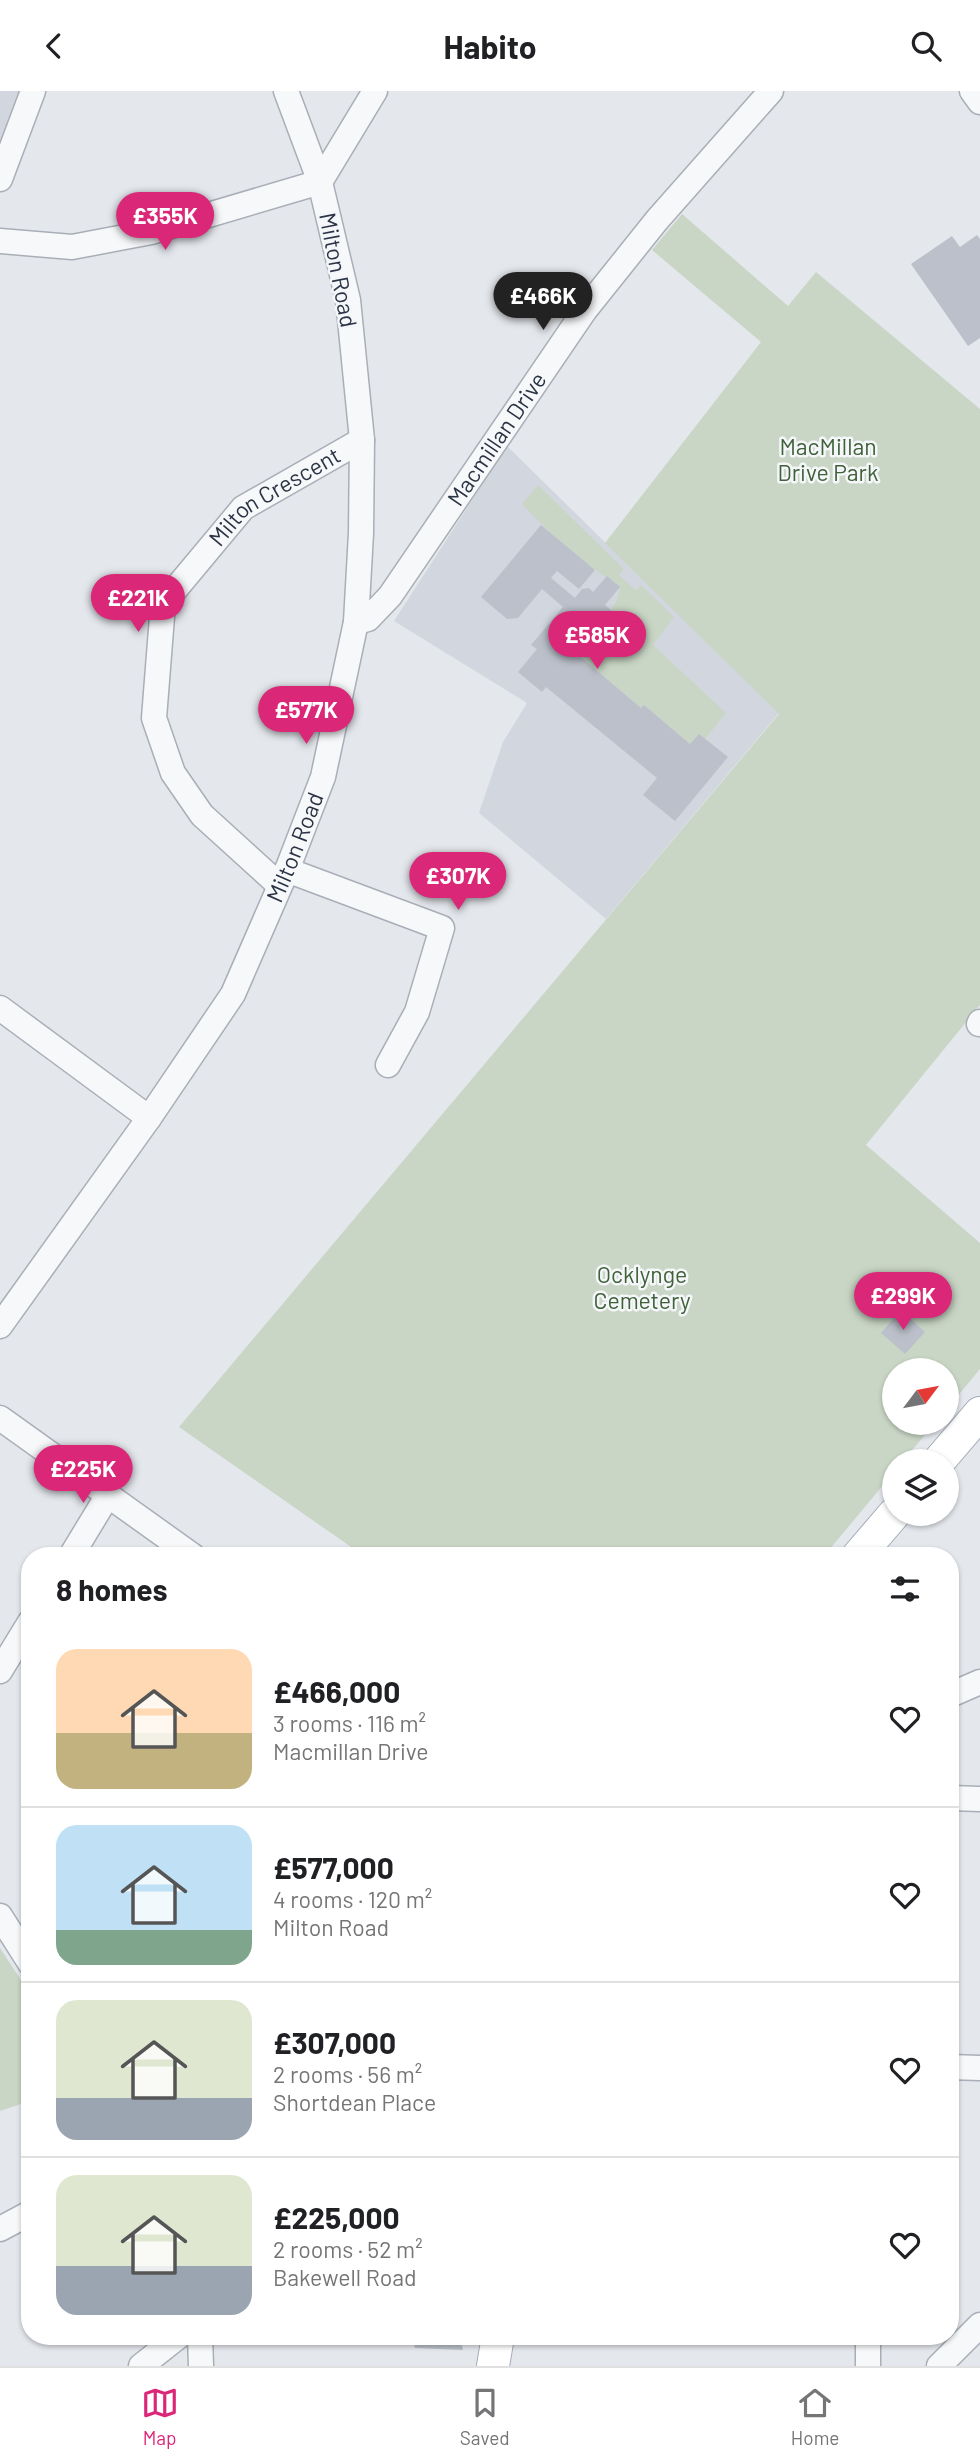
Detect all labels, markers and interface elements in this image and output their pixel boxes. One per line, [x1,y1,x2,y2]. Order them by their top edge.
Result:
icon: back [35,27,73,65]
text: Habito [443,27,537,65]
icon: search [907,27,945,65]
pin: £355K [116,193,214,252]
text: £355K [132,201,198,229]
street label: Milton Road [314,210,364,329]
pin: £466K [494,273,592,332]
text: £466K [509,281,577,309]
street label: Macmillan Drive [441,366,552,511]
park label: MacMillan Drive Park [777,432,879,486]
street label: Milton Crescent [202,440,345,551]
pin: £221K [89,575,187,634]
text: £221K [107,583,169,611]
pin: £585K [548,611,646,671]
text: £585K [564,620,630,648]
pin: £577K [257,687,355,746]
text: £577K [274,695,338,723]
street label: Milton Road [260,788,329,906]
pin: £307K [409,853,507,912]
text: £307K [425,861,491,889]
park label: Ocklynge Cemetery [593,1260,691,1314]
pin: £299K [854,1273,952,1332]
text: £299K [870,1281,936,1309]
north arrow [882,1358,959,1435]
map controls [882,1358,959,1526]
pin: £225K [34,1445,132,1505]
button: layers [882,1449,959,1526]
text: £225K [50,1454,116,1482]
icon: filters [886,1570,924,1608]
text: 8 homes [56,1571,167,1607]
text: £466,000 [273,1673,400,1709]
icon: home [112,1677,196,1761]
icon: heart [886,1700,924,1738]
text: 3 rooms · 116 m² [273,1709,426,1737]
text: Macmillan Drive [273,1737,429,1765]
text: £577,000 [273,1849,394,1885]
icon: home [112,1853,196,1937]
icon: heart [886,1876,924,1914]
text: 4 rooms · 120 m² [273,1885,432,1913]
text: Milton Road [273,1913,389,1941]
text: £307,000 [273,2024,396,2060]
icon: home [112,2028,196,2112]
icon: heart [886,2051,924,2089]
text: 2 rooms · 56 m² [273,2060,422,2088]
text: Shortdean Place [273,2088,436,2116]
text: £225,000 [273,2199,400,2235]
icon: home [112,2203,196,2287]
icon: heart [886,2226,924,2264]
text: 2 rooms · 52 m² [273,2235,423,2263]
text: Bakewell Road [273,2263,417,2291]
tab: Map [141,2384,179,2449]
tab: Saved [460,2384,510,2449]
tab: Home [791,2384,839,2449]

